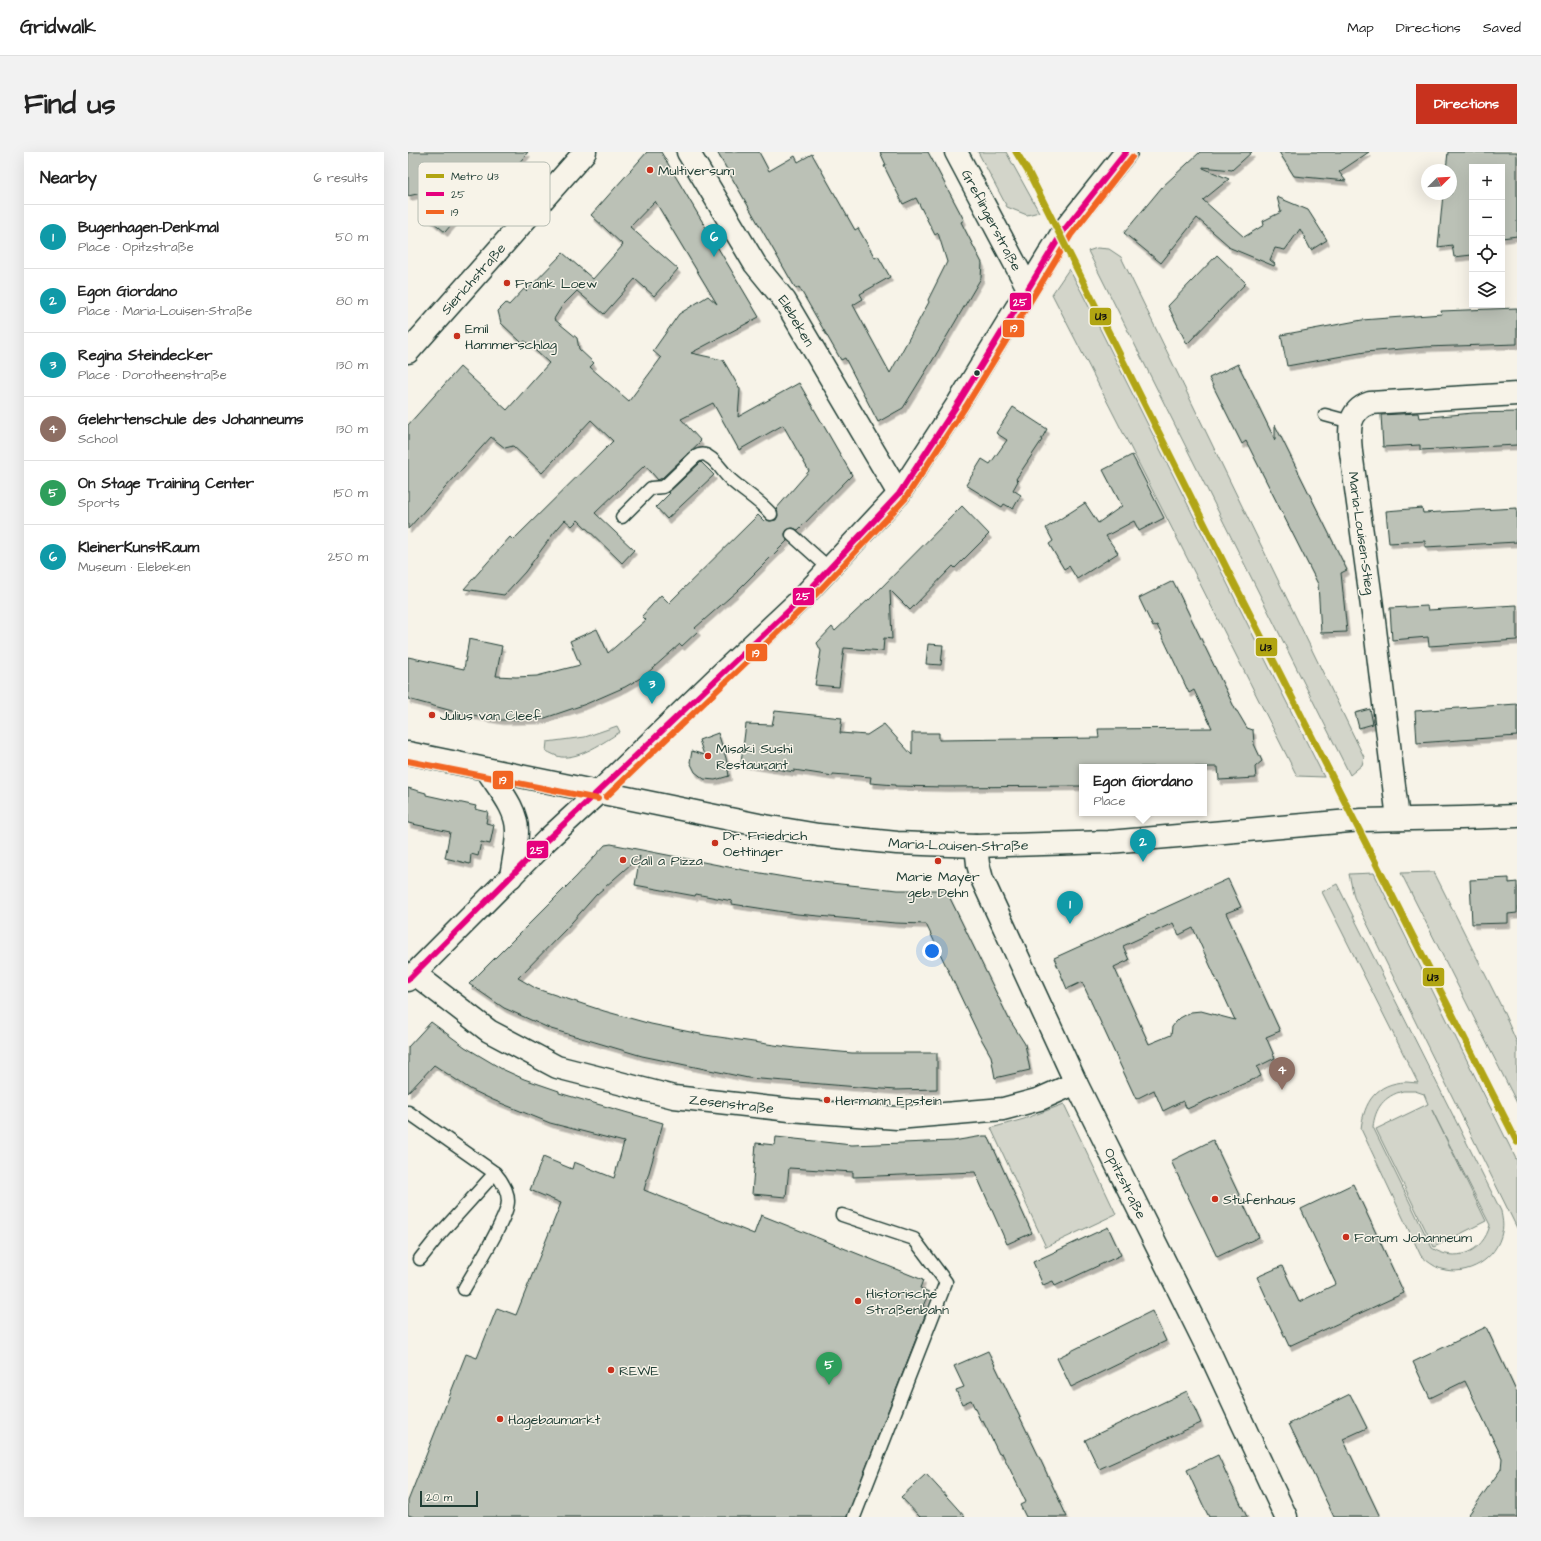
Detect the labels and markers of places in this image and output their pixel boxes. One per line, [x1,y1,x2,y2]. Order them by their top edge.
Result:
place label: Multiversum [658,161,734,181]
marker: Multiversum [645,165,655,175]
pin: 6 [701,224,727,257]
place label: Frank Loew [515,274,597,294]
marker: Frank Loew [502,278,512,288]
place label: Emil Hammerschlag [465,319,557,355]
marker: Emil Hammerschlag [452,331,462,341]
unlabelled marker [972,368,982,378]
pin: 3 [639,671,665,704]
place label: Julius van Cleef [440,706,542,726]
marker: Julius van Cleef [427,710,437,720]
place label: Misaki Sushi Restaurant [716,739,792,775]
marker: Misaki Sushi Restaurant [703,751,713,761]
place label: Dr. Friedrich Oettinger [723,826,807,862]
pin: 2 [1130,829,1156,862]
marker: Dr. Friedrich Oettinger [710,838,720,848]
place label: Call a Pizza [631,851,703,871]
marker: Call a Pizza [618,855,628,865]
marker: Marie Mayer geb. Dehn [933,856,943,866]
place label: Marie Mayer geb. Dehn [896,867,980,903]
pin: 1 [1057,891,1083,924]
pin: 4 [1269,1057,1295,1090]
place label: Hermann Epstein [835,1091,942,1111]
marker: Hermann Epstein [822,1095,832,1105]
place label: Stufenhaus [1223,1190,1296,1210]
marker: Stufenhaus [1210,1194,1220,1204]
place label: Forum Johanneum [1354,1228,1472,1248]
marker: Forum Johanneum [1341,1232,1351,1242]
place label: Historische Straßenbahn [866,1284,949,1320]
marker: Historische Straßenbahn [853,1296,863,1306]
pin: 5 [816,1352,842,1385]
place label: REWE [619,1361,659,1381]
marker: REWE [606,1365,616,1375]
place label: Hagebaumarkt [508,1410,601,1430]
marker: Hagebaumarkt [495,1414,505,1424]

